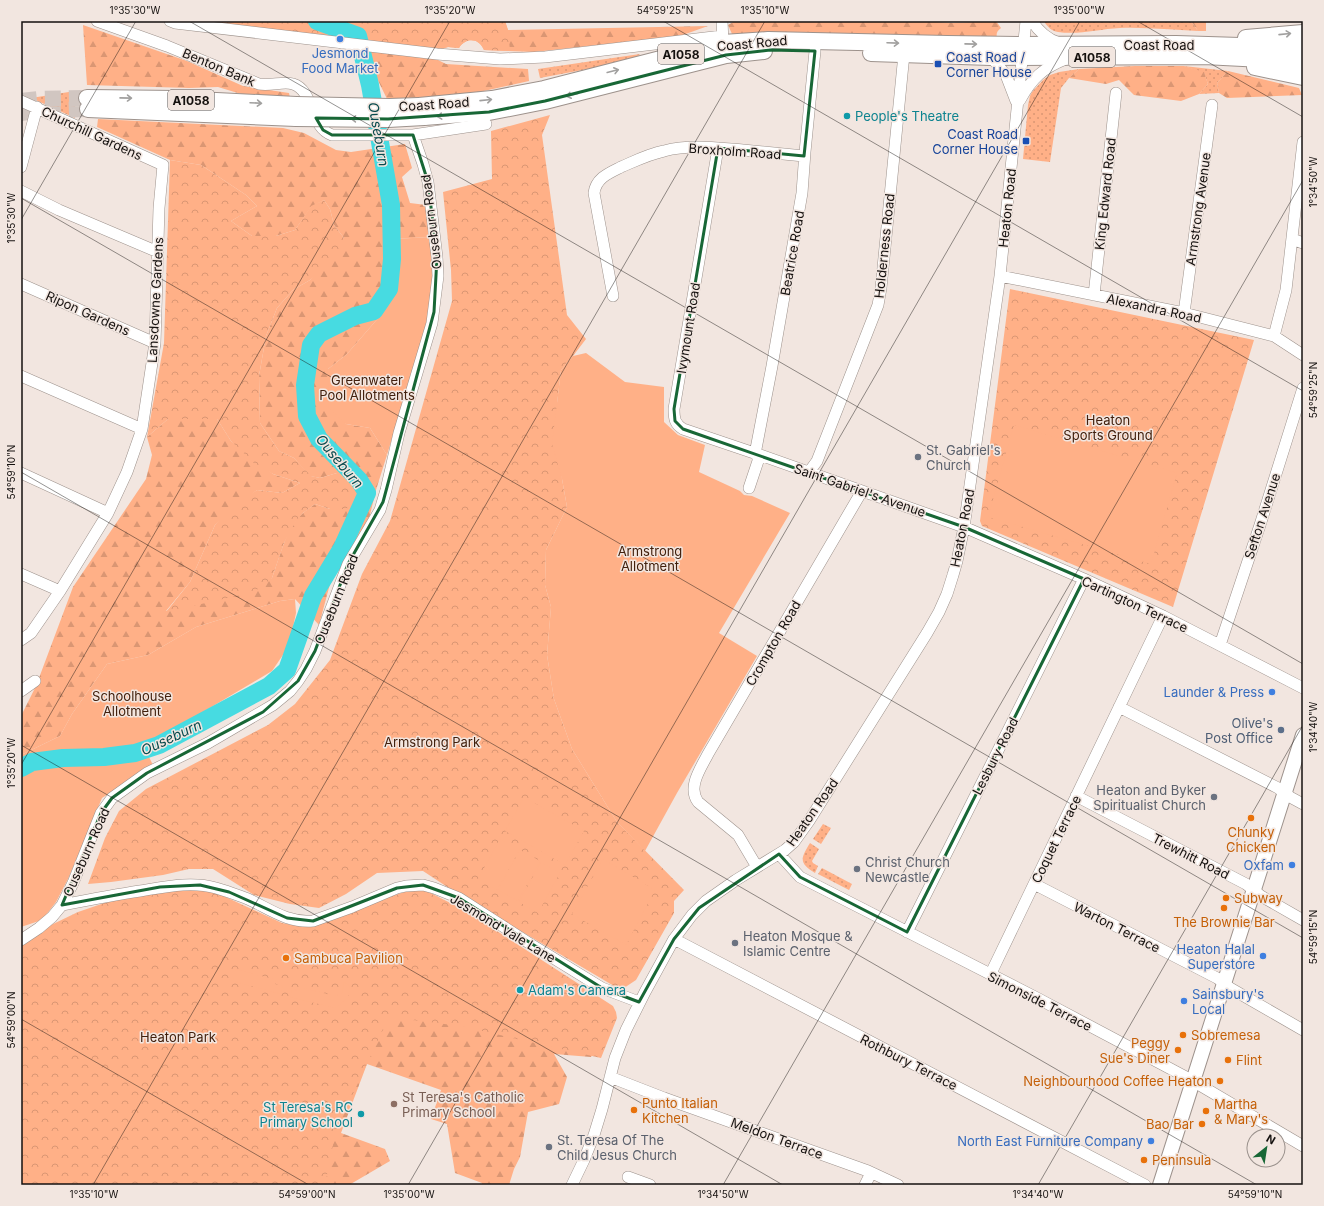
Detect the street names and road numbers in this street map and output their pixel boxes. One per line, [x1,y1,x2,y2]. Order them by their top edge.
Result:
street label: Coast Road [716,32,788,54]
street label: Coast Road [1124,37,1194,53]
street label: Benton Bank [180,44,258,90]
road number: A1058 [658,44,704,64]
road number: A1058 [1069,47,1115,67]
road number: A1058 [168,90,214,110]
street label: Coast Road [398,94,470,114]
street label: Churchill Gardens [39,103,145,163]
street label: King Edward Road [1091,137,1119,251]
street label: Broxholm Road [688,140,782,162]
street label: Armstrong Avenue [1182,151,1214,267]
street label: Heaton Road [995,168,1019,248]
street label: Ouseburn Road [417,174,445,270]
street label: Holderness Road [871,193,897,299]
street label: Beatrice Road [777,209,807,297]
street label: Lansdowne Gardens [144,237,166,363]
street label: Ivymount Road [673,281,703,375]
street label: Ripon Gardens [43,287,133,339]
street label: Alexandra Road [1105,290,1203,326]
street label: Saint Gabriel's Avenue [792,460,928,520]
street label: Sefton Avenue [1241,471,1283,561]
street label: Heaton Road [947,488,977,568]
street label: Ouseburn Road [311,552,361,646]
street label: Cartington Terrace [1079,572,1191,636]
street label: Crompton Road [742,597,804,689]
street label: Lesbury Road [969,715,1021,797]
street label: Heaton Road [783,775,841,849]
street label: Coquet Terrace [1028,792,1084,886]
street label: Ouseburn Road [59,805,113,899]
street label: Trewhitt Road [1150,830,1232,882]
street label: Jesmond Vale Lane [447,890,559,966]
street label: Warton Terrace [1071,898,1163,956]
street label: Simonside Terrace [985,968,1095,1034]
street label: Rothbury Terrace [858,1031,960,1093]
street label: Meldon Terrace [729,1114,825,1162]

